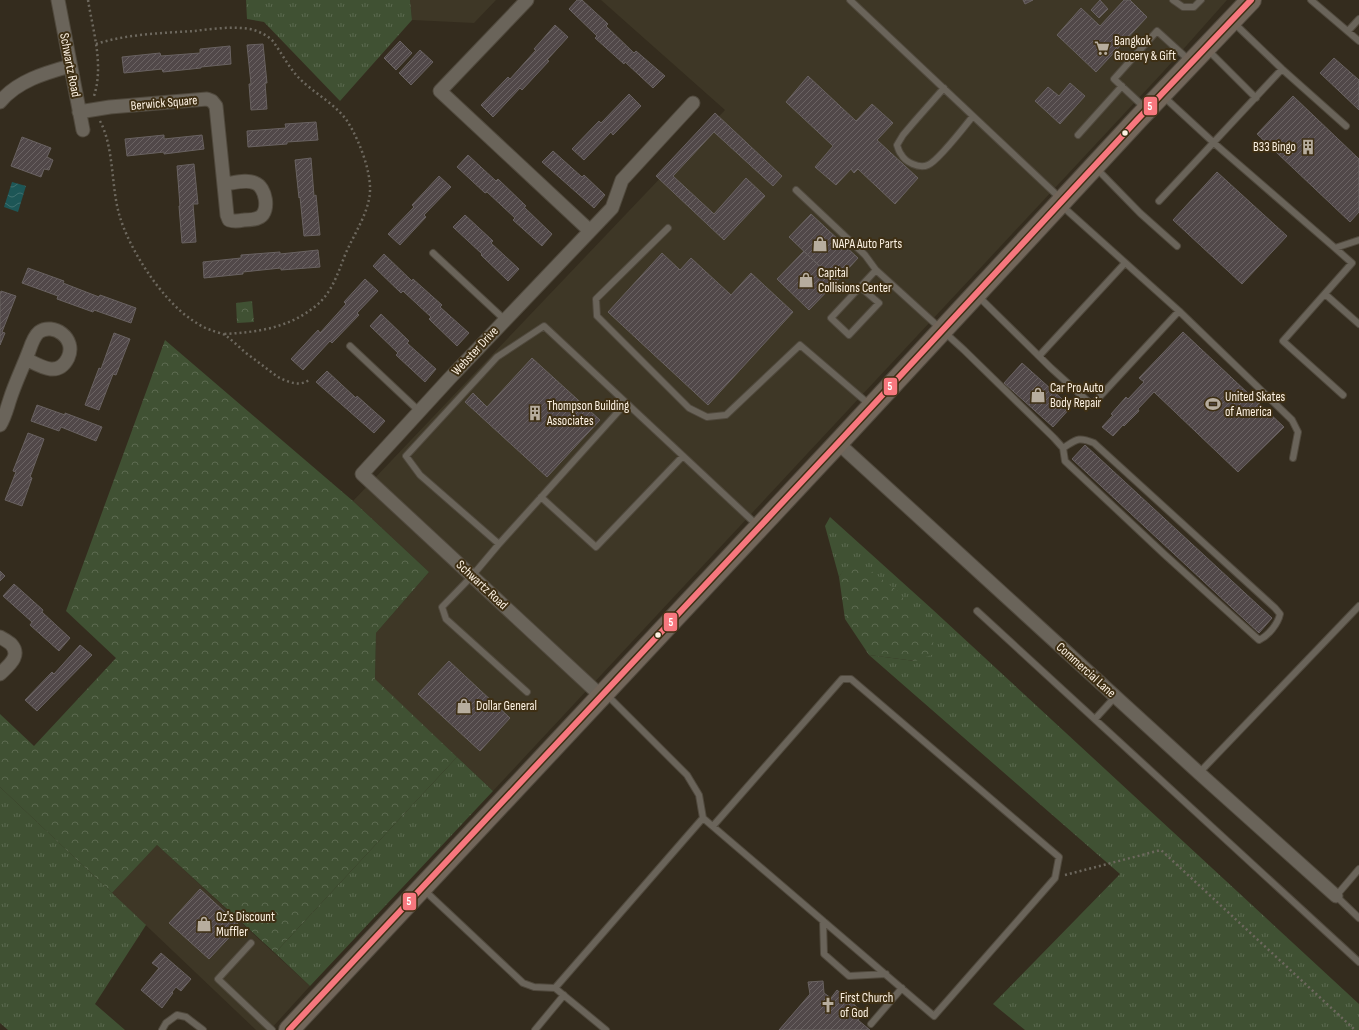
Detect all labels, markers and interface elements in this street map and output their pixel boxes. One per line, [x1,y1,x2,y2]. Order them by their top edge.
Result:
street label: Schwartz Road [56,32,84,98]
place label: Bangkok Grocery & Gift [1114,33,1176,64]
supermarket icon: Bangkok Grocery & Gift [1093,39,1111,57]
street label: Berwick Square [130,92,198,114]
line badge: 5 [1143,96,1158,116]
text: 5 [1148,100,1153,113]
unlabelled marker [1120,128,1130,138]
building icon: B33 Bingo [1299,138,1317,156]
place label: B33 Bingo [1253,139,1296,155]
shop icon: NAPA Auto Parts [811,235,829,253]
place label: NAPA Auto Parts [832,236,902,252]
place label: Capital Collisions Center [818,265,892,296]
shop icon: Capital Collisions Center [797,271,815,289]
street label: Webster Drive [448,323,502,379]
line badge: 5 [883,377,898,396]
text: 5 [888,380,893,393]
place label: Car Pro Auto Body Repair [1050,380,1104,411]
shop icon: Car Pro Auto Body Repair [1029,386,1047,404]
place label: United Skates of America [1225,389,1286,420]
sports icon: United Skates of America [1204,395,1222,413]
place label: Thompson Building Associates [546,398,629,429]
building icon: Thompson Building Associates [526,404,544,422]
street label: Schwartz Road [453,557,511,613]
line badge: 5 [663,612,678,632]
text: 5 [669,616,674,629]
unlabelled marker [653,630,663,640]
street label: Commercial Lane [1053,639,1119,701]
shop icon: Dollar General [455,697,473,715]
place label: Dollar General [476,698,537,714]
line badge: 5 [402,892,417,911]
text: 5 [407,895,412,908]
place label: Oz's Discount Muffler [216,909,275,940]
shop icon: Oz's Discount Muffler [195,915,213,933]
place label: First Church of God [840,990,893,1021]
church icon: First Church of God [819,996,837,1014]

